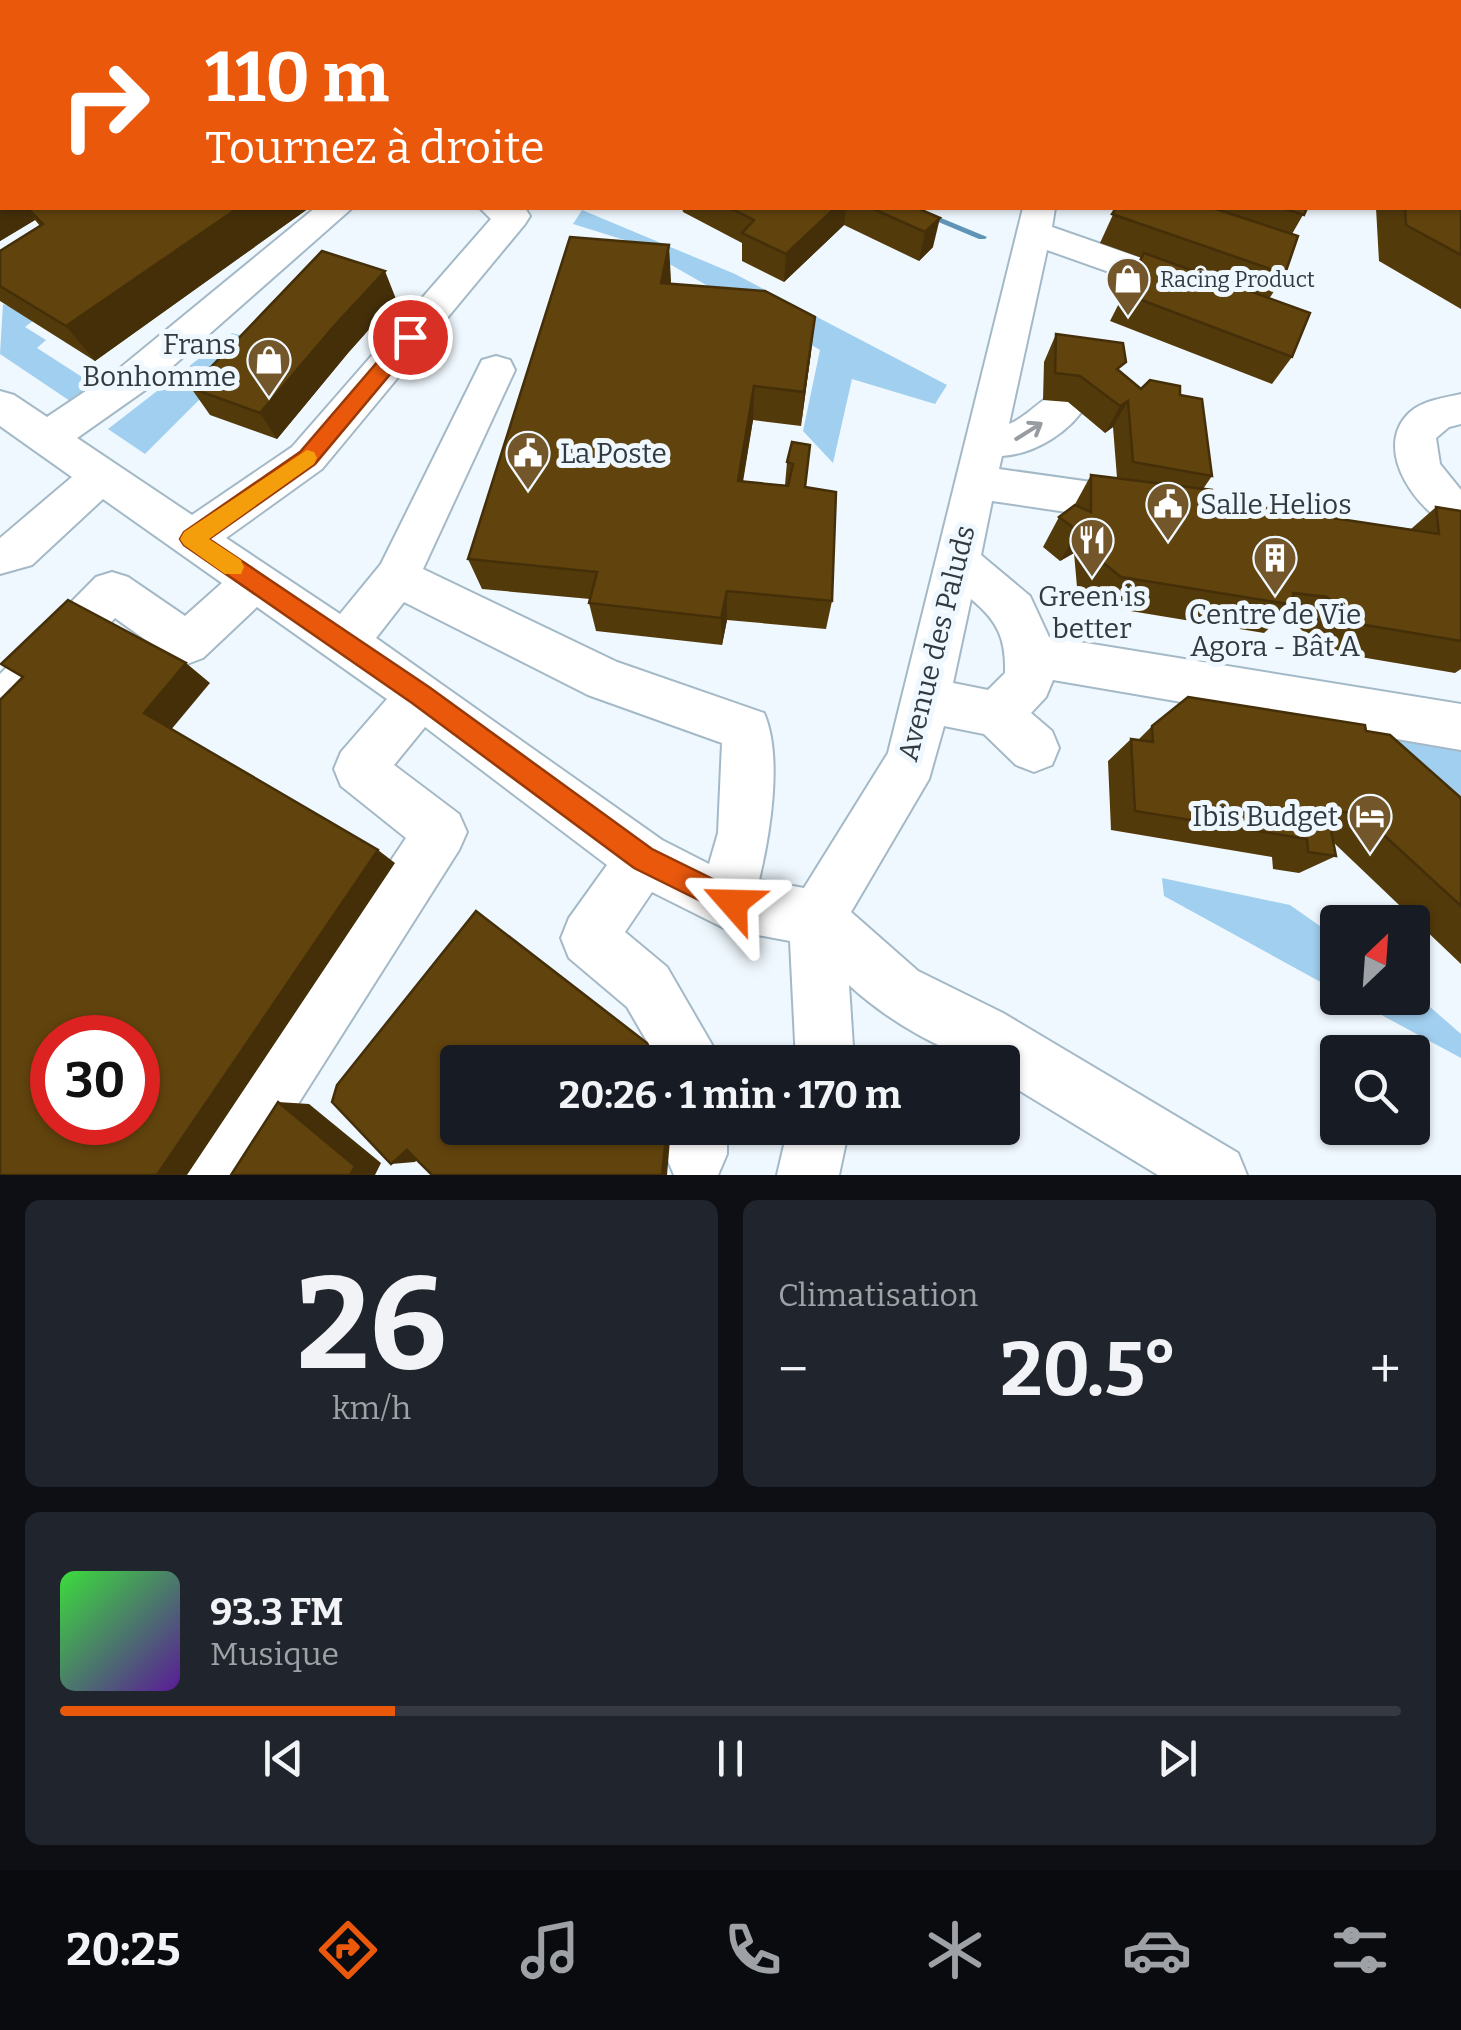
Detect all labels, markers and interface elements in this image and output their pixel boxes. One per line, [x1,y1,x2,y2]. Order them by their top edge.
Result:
text: 110 m [205,36,389,120]
icon: right [40,40,170,170]
text: Tournez à droite [205,121,545,175]
shop icon: Racing Product [1105,256,1151,317]
place label: Racing Product [1160,266,1315,293]
pin [368,295,453,380]
icon: arrive [383,310,438,365]
place label: Frans Bonhomme [82,328,236,393]
shop icon: Frans Bonhomme [246,337,292,398]
one-way arrow [1015,421,1043,441]
public building icon: La Poste [505,430,551,491]
place label: La Poste [560,437,667,470]
public building icon: Salle Helios [1145,481,1191,542]
place label: Salle Helios [1200,488,1352,521]
restaurant icon: Green is better [1069,517,1115,578]
street label: Avenue des Paluds [891,522,982,764]
building icon: Centre de Vie Agora - Bât A [1252,535,1298,596]
place label: Green is better [1038,580,1146,645]
place label: Centre de Vie Agora - Bât A [1189,598,1361,663]
hotel icon: Ibis Budget [1347,793,1393,854]
place label: Ibis Budget [1192,800,1338,833]
position arrow [681,851,785,955]
north arrow [1320,905,1430,1015]
map controls [1320,905,1430,1145]
speed limit sign: 30 [30,1015,160,1145]
button: search [1320,1035,1430,1145]
text: 20:26 · 1 min · 170 m [559,1072,901,1118]
text: 26 [296,1246,447,1402]
text: Climatisation [778,1276,978,1314]
text: 20.5° [1000,1325,1178,1415]
text: − [778,1337,808,1403]
text: + [1370,1337,1401,1403]
text: km/h [332,1389,411,1427]
text: 93.3 FM [210,1589,344,1635]
text: Musique [210,1635,339,1673]
icon: previous [256,1731,311,1786]
icon: pause [703,1731,758,1786]
icon: next [1150,1731,1205,1786]
icon: directions [313,1915,383,1985]
icon: music [515,1915,585,1985]
icon: phone [718,1915,788,1985]
icon: climate [920,1915,990,1985]
icon: car [1122,1915,1192,1985]
icon: filters [1325,1915,1395,1985]
text: 20:25 [66,1923,181,1977]

